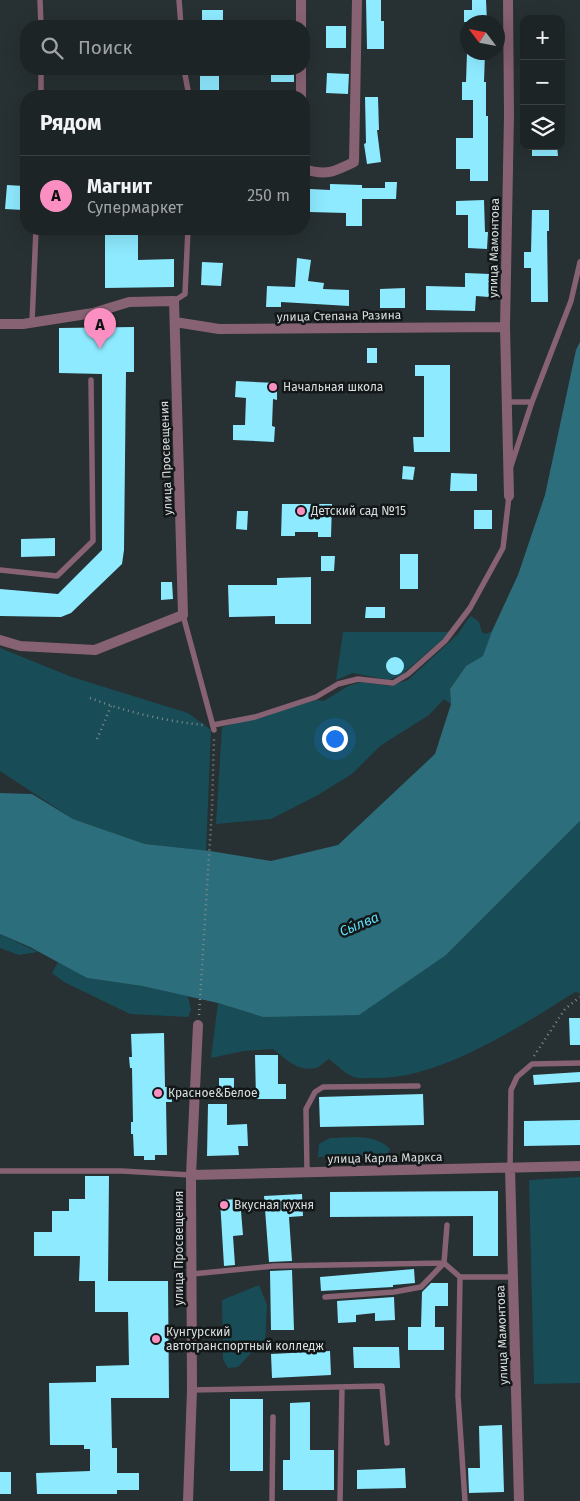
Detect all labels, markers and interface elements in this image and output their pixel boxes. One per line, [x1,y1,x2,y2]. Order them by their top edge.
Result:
north arrow [460,15,505,60]
map controls [520,15,565,150]
button: + [520,15,565,60]
search box [20,20,310,75]
icon: search [38,34,66,62]
text: Поиск [78,36,132,59]
button: − [520,60,565,105]
button: layers [520,105,565,150]
text: Рядом [40,110,101,136]
text: Магнит [87,175,152,198]
text: A [51,186,61,205]
text: 250 m [247,186,290,205]
text: Супермаркет [87,198,183,217]
street label: улица Мамонтова [486,198,502,298]
pin: A [84,308,116,349]
street label: улица Степана Разина [277,308,401,324]
place label: Начальная школа [283,380,383,394]
marker: Начальная школа [267,381,279,393]
street label: улица Просвещения [157,400,175,516]
place label: Детский сад №15 [310,504,406,518]
marker: Детский сад №15 [295,505,307,517]
your location [322,726,348,752]
water label: Сы́лва [337,909,381,940]
place label: Красное&Белое [168,1086,258,1100]
marker: Красное&Белое [152,1087,164,1099]
street label: улица Карла Маркса [327,1150,443,1166]
street label: улица Просвещения [172,1191,186,1305]
place label: Вкусная кухня [234,1198,314,1212]
marker: Вкусная кухня [218,1199,230,1211]
street label: улица Мамонтова [493,1285,511,1385]
place label: Кунгурский автотранспортный колледж [166,1325,324,1353]
marker: Кунгурский автотранспортный колледж [150,1333,162,1345]

